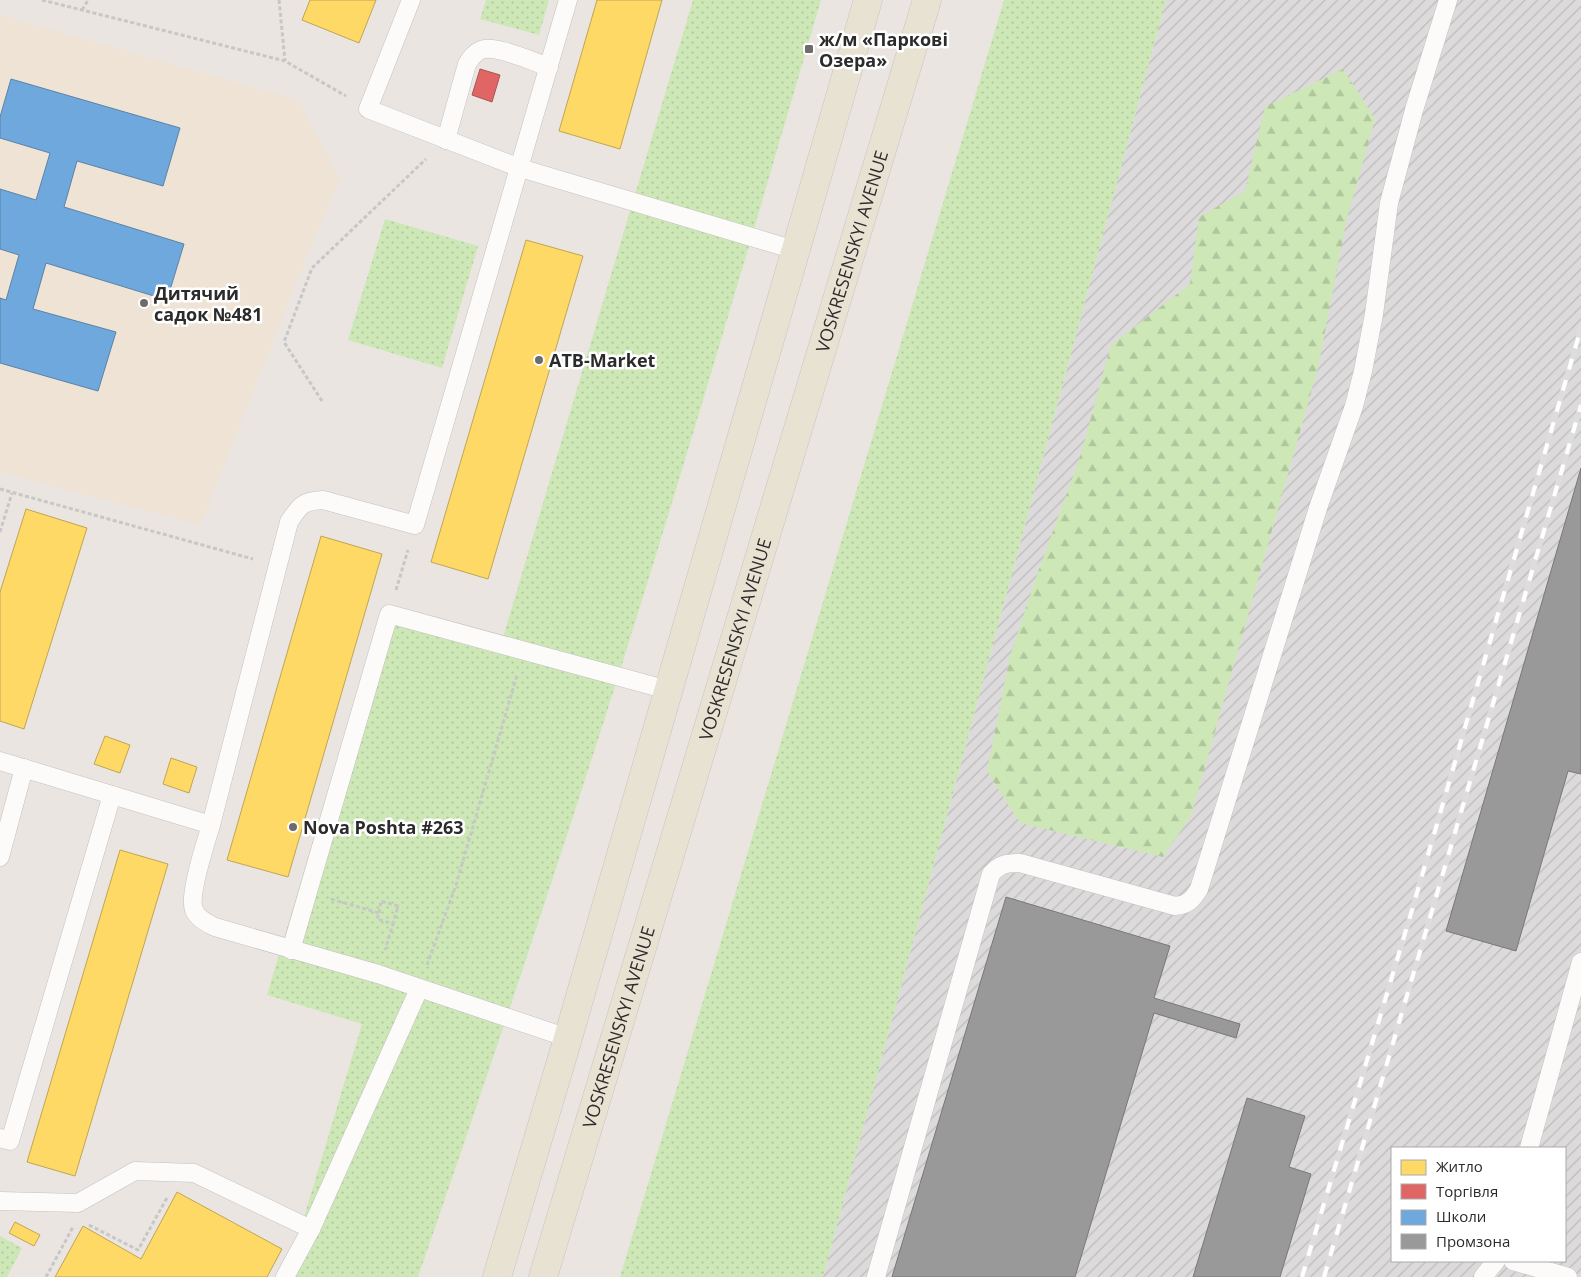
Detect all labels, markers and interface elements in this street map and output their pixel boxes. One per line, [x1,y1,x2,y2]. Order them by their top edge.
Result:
place label: ж/м «Паркові Озера» [819,27,948,72]
marker: ж/м «Паркові Озера» [803,43,815,55]
street label: VOSKRESENSKYI AVENUE [810,147,893,355]
place label: Дитячий садок №481 [154,281,262,326]
marker: Дитячий садок №481 [138,297,150,309]
place label: ATB-Market [549,348,656,372]
marker: ATB-Market [533,354,545,366]
street label: VOSKRESENSKYI AVENUE [693,535,776,743]
place label: Nova Poshta #263 [303,815,464,839]
marker: Nova Poshta #263 [287,821,299,833]
street label: VOSKRESENSKYI AVENUE [576,923,660,1131]
legend [1391,1147,1566,1262]
text: Житло [1436,1156,1483,1176]
text: Торгівля [1436,1181,1498,1201]
text: Школи [1436,1206,1486,1226]
text: Промзона [1436,1231,1510,1251]

